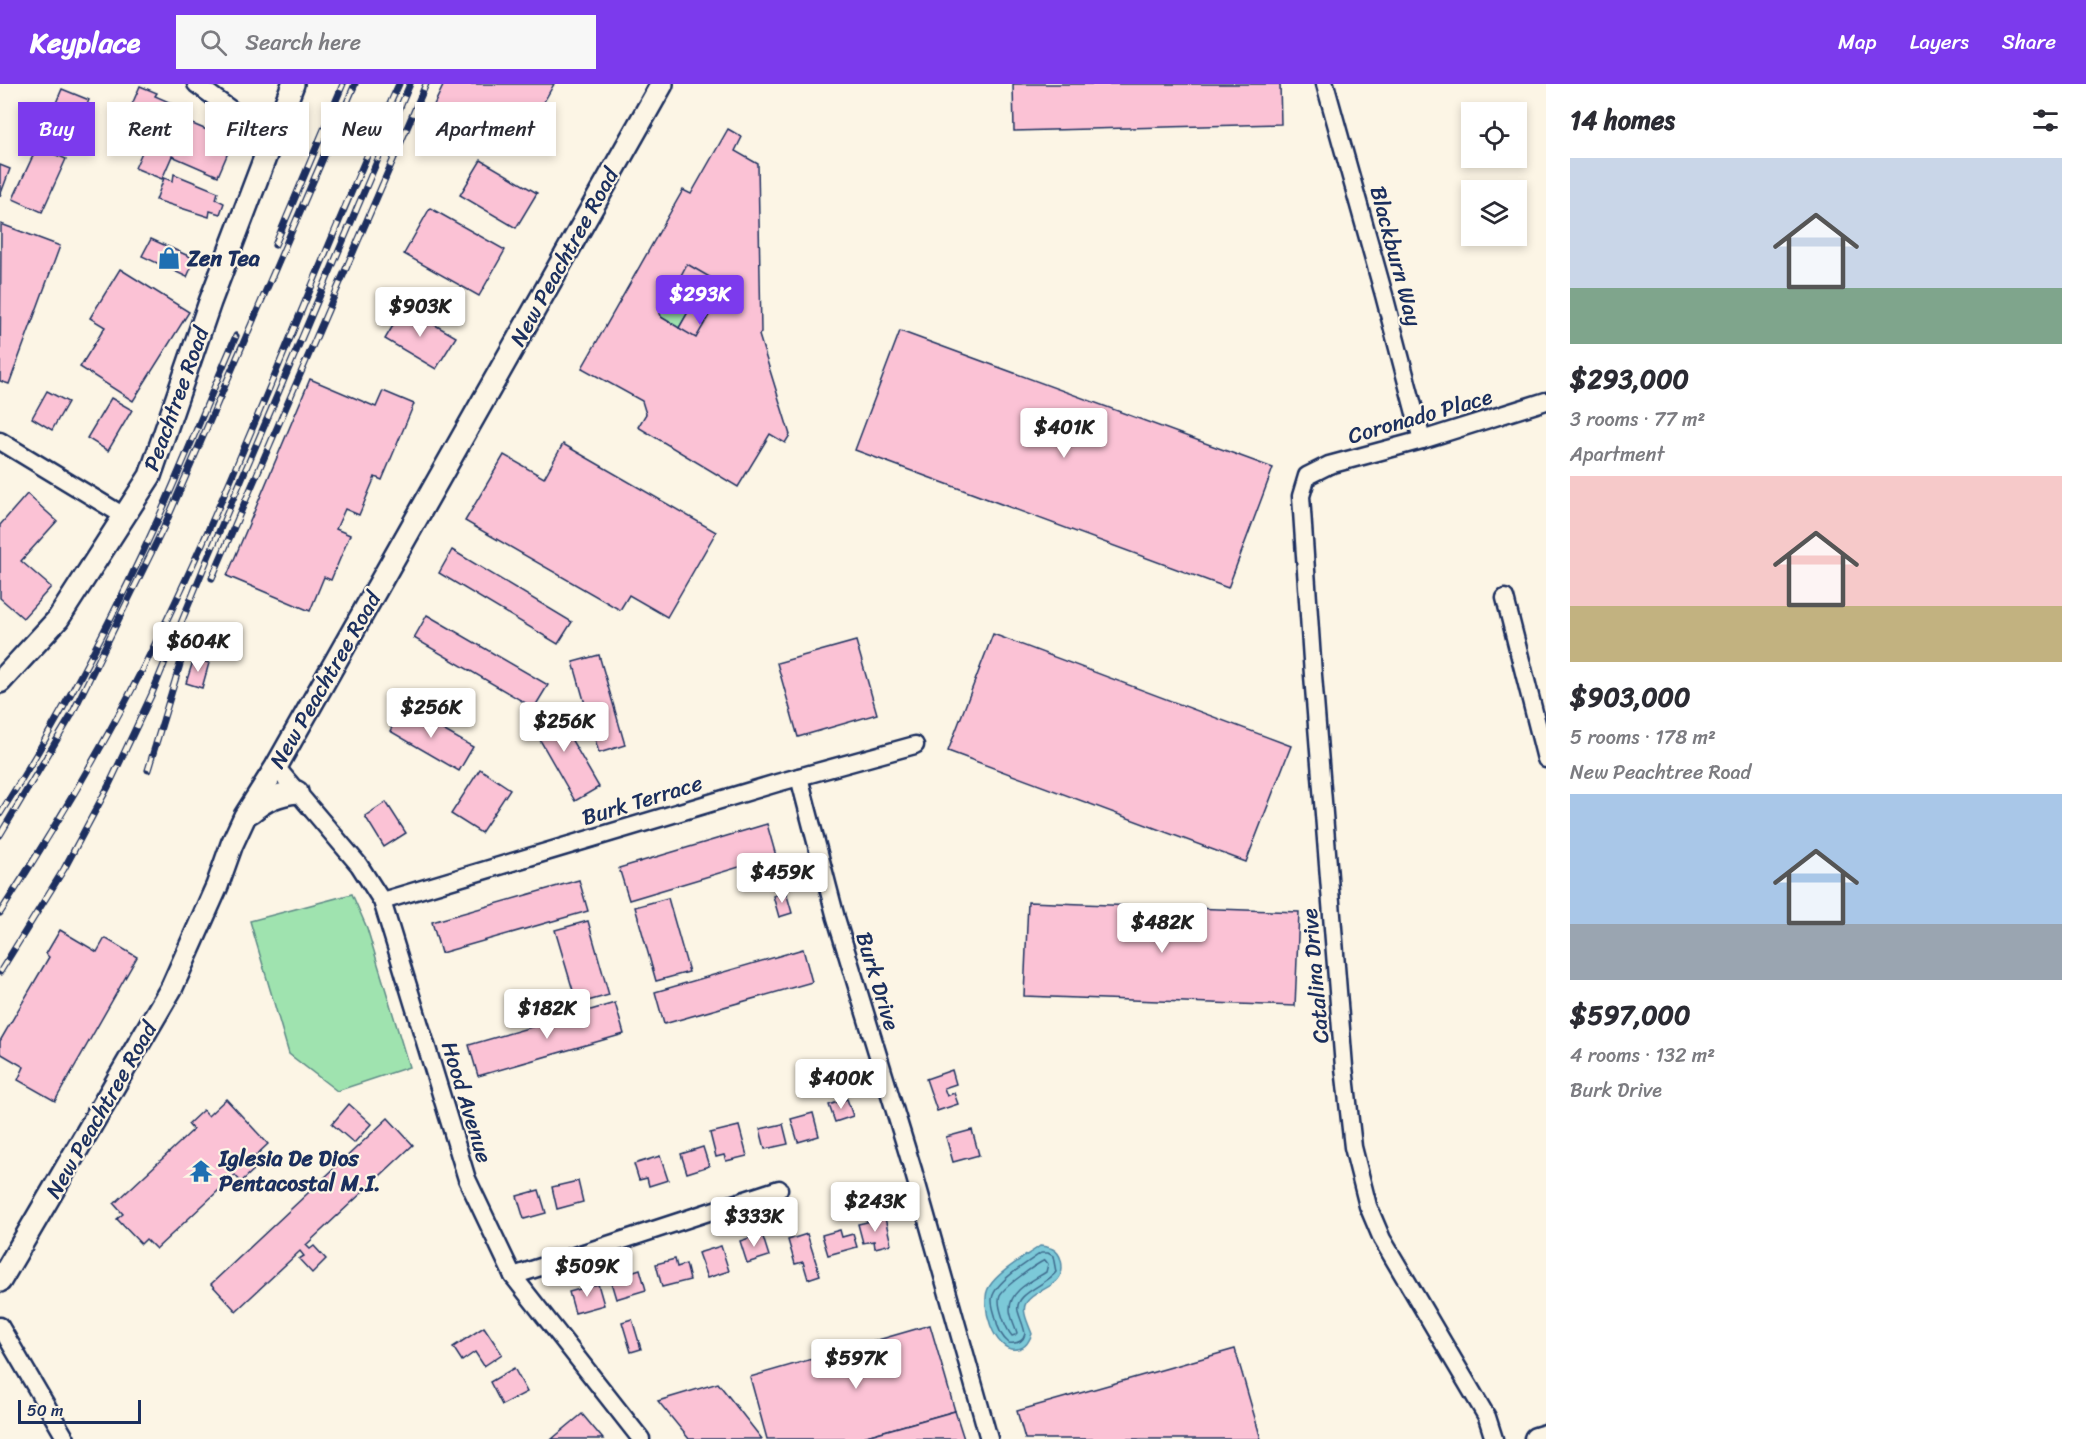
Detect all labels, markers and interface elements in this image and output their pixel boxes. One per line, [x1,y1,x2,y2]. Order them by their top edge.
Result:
search box [176,15,596,69]
text: Keyplace [30,18,140,67]
text: Search here [245,23,361,62]
text: Map [1838,23,1877,61]
text: Layers [1910,23,1969,61]
text: Share [2002,23,2056,61]
icon: search [197,26,230,59]
text: 14 homes [1570,97,1675,143]
chip: Buy [18,102,95,156]
chip: Rent [107,102,193,156]
chip: Filters [205,102,309,156]
chip: New [321,102,403,156]
chip: Apartment [415,102,556,156]
map controls [1461,102,1527,246]
button: locate [1461,102,1527,168]
icon: filters [2029,104,2062,137]
street label: New Peachtree Road [499,159,630,354]
button: layers [1461,180,1527,246]
street label: Blackburn Way [1359,181,1434,331]
icon: home [1762,197,1870,305]
place label: Zen Tea [186,239,261,278]
shop icon: Zen Tea [156,245,182,271]
pin: $293K [658,275,742,326]
text: $293K [670,277,730,312]
pin: $903K [378,287,462,338]
text: $903K [389,289,451,324]
street label: Peachtree Road [132,320,221,477]
text: $293,000 [1570,356,1689,402]
street label: Coronado Place [1343,377,1497,455]
text: 3 rooms · 77 m² [1570,402,1705,437]
pin: $401K [1022,408,1106,459]
text: $401K [1034,410,1094,445]
text: Apartment [1570,437,1664,472]
icon: home [1762,515,1870,623]
street label: New Peachtree Road [258,583,392,776]
pin: $604K [156,622,240,673]
text: $604K [167,624,229,659]
text: $903,000 [1570,674,1690,720]
pin: $256K [389,688,473,739]
text: $256K [401,690,461,725]
pin: $256K [522,702,606,753]
text: $256K [534,704,594,739]
text: 5 rooms · 178 m² [1570,720,1716,755]
text: New Peachtree Road [1570,755,1751,790]
street label: Burk Terrace [577,763,707,837]
icon: home [1762,833,1870,941]
pin: $459K [740,853,824,904]
text: $459K [751,855,813,890]
pin: $482K [1120,903,1204,954]
text: $482K [1131,905,1193,940]
street label: Catalina Drive [1290,906,1340,1045]
street label: Burk Drive [845,927,912,1035]
pin: $182K [505,989,589,1040]
text: $182K [518,991,576,1026]
text: $597,000 [1570,992,1690,1038]
street label: New Peachtree Road [34,1013,168,1206]
street label: Hood Avenue [430,1036,504,1168]
text: 4 rooms · 132 m² [1570,1038,1715,1073]
pin: $400K [799,1059,883,1110]
text: $400K [809,1061,873,1096]
text: Burk Drive [1570,1073,1662,1108]
place label: Iglesia De Dios Pentacostal M.I. [218,1139,381,1203]
temple icon: Iglesia De Dios Pentacostal M.I. [188,1158,214,1184]
pin: $243K [833,1182,917,1233]
text: $243K [845,1184,905,1219]
pin: $333K [712,1197,796,1248]
text: $333K [725,1199,783,1234]
pin: $509K [545,1247,629,1298]
text: $509K [556,1249,618,1284]
pin: $597K [814,1339,898,1390]
text: $597K [825,1341,887,1376]
text: 50 m [27,1396,63,1425]
scale bar [18,1397,141,1424]

